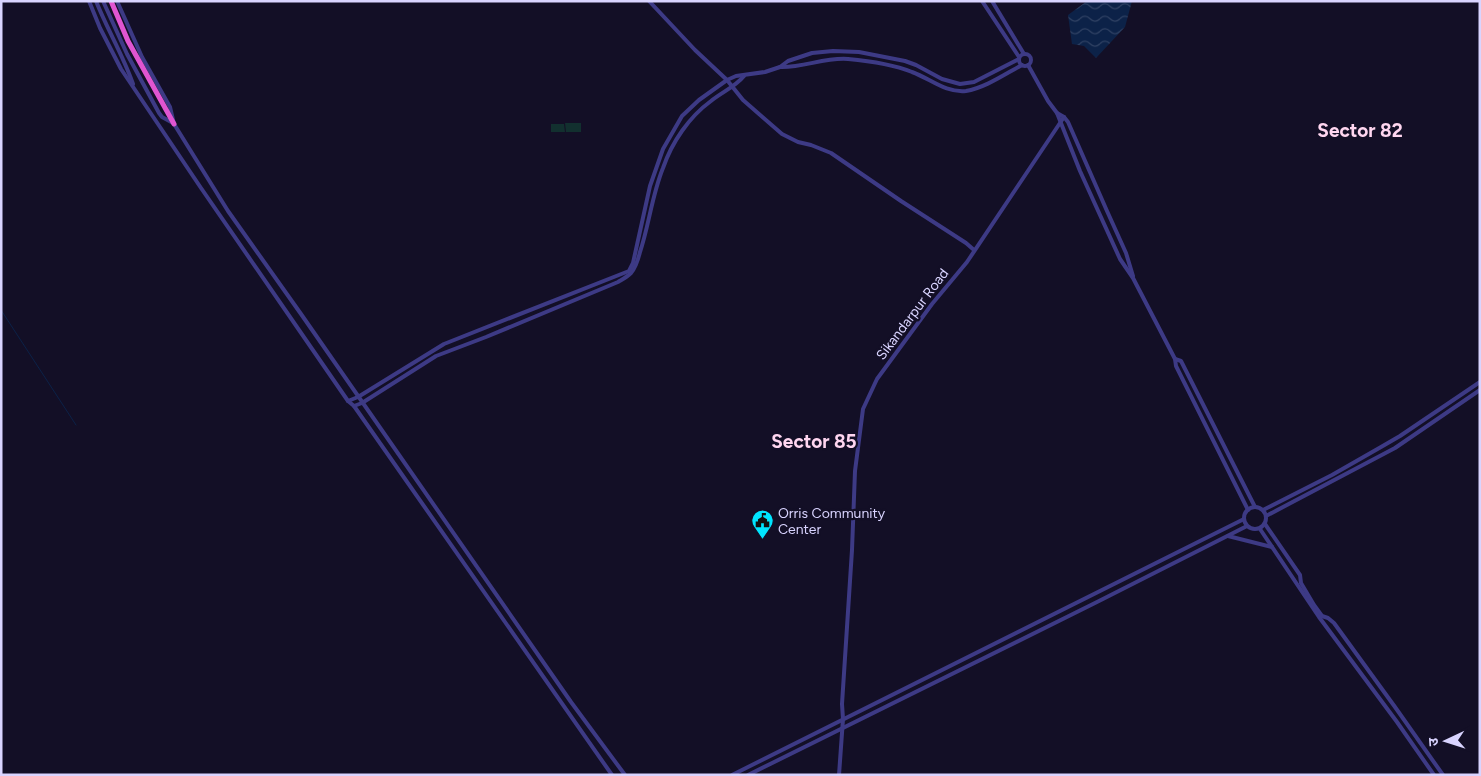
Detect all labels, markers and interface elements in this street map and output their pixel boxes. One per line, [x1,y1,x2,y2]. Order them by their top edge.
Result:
district label: Sector 82 [1317,119,1403,142]
street label: Sikandarpur Road [873,265,952,363]
district label: Sector 85 [771,430,857,453]
place label: Orris Community Center [778,505,886,538]
public building icon: Orris Community Center [750,509,774,540]
north arrow [1421,716,1471,766]
text: उ [1425,736,1442,747]

